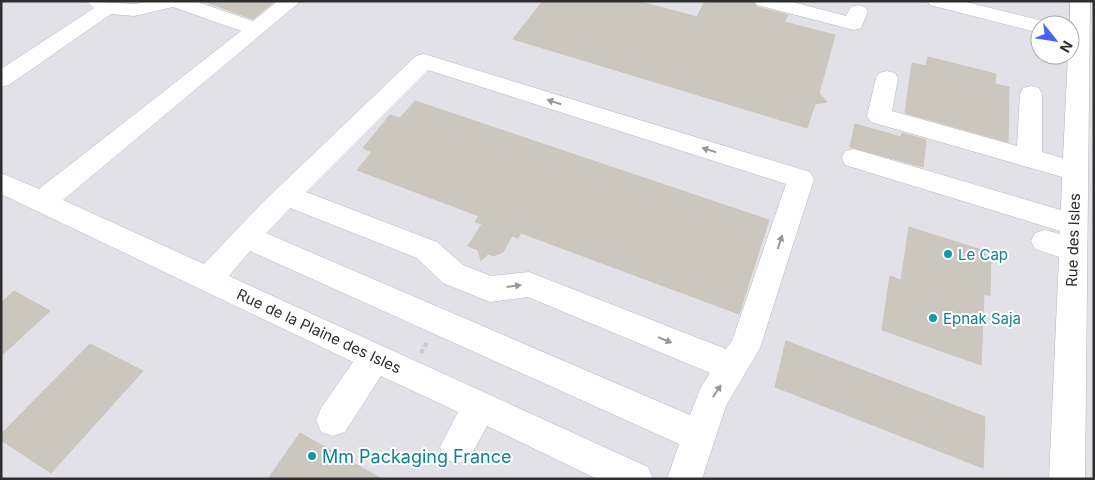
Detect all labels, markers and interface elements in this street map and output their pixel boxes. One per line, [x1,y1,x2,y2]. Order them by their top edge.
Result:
north arrow [1030,15,1080,65]
text: N [1057,38,1077,56]
one-way arrow [547,97,562,105]
one-way arrow [702,146,717,154]
street label: Rue des Isles [1062,193,1084,287]
one-way arrow [776,234,784,249]
place label: Le Cap [958,245,1008,264]
marker: Le Cap [942,248,954,260]
one-way arrow [506,282,522,290]
street label: Rue de la Plaine des Isles [234,284,404,378]
place label: Epnak Saja [943,309,1021,328]
marker: Epnak Saja [927,312,939,324]
one-way arrow [658,336,673,344]
one-way arrow [712,384,722,398]
place label: Mm Packaging France [322,446,512,467]
marker: Mm Packaging France [306,450,318,462]

